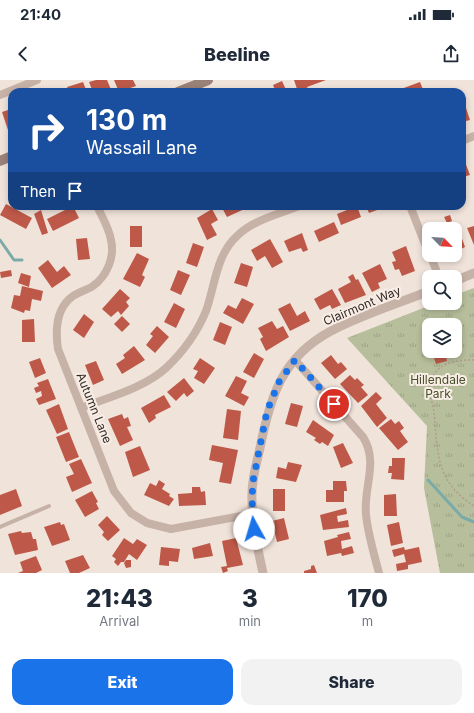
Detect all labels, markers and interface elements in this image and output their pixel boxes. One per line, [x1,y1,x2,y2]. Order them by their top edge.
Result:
text: 21:40 [20,5,61,24]
icon: back [12,43,34,65]
icon: share [440,43,462,65]
text: Beeline [204,44,270,65]
text: 130 m [86,103,167,137]
icon: right [20,104,72,156]
text: Wassail Lane [86,137,197,158]
icon: arrive [64,180,86,202]
text: Then [20,182,56,201]
north arrow [422,222,462,262]
map controls [422,222,462,358]
button: search [422,270,462,310]
street label: Clairmont Way [321,282,403,329]
button: layers [422,318,462,358]
street label: Autumn Lane [73,370,115,445]
park label: Hillendale Park [410,372,466,401]
pin [317,387,351,421]
icon: arrive [323,393,345,415]
position arrow [233,508,275,550]
text: 21:43 [86,584,153,613]
text: 3 [242,584,258,613]
text: 170 [347,584,388,613]
text: Arrival [99,613,139,629]
text: min [239,613,261,629]
text: m [362,613,373,629]
button: Exit [12,659,233,705]
button: Share [241,659,462,705]

